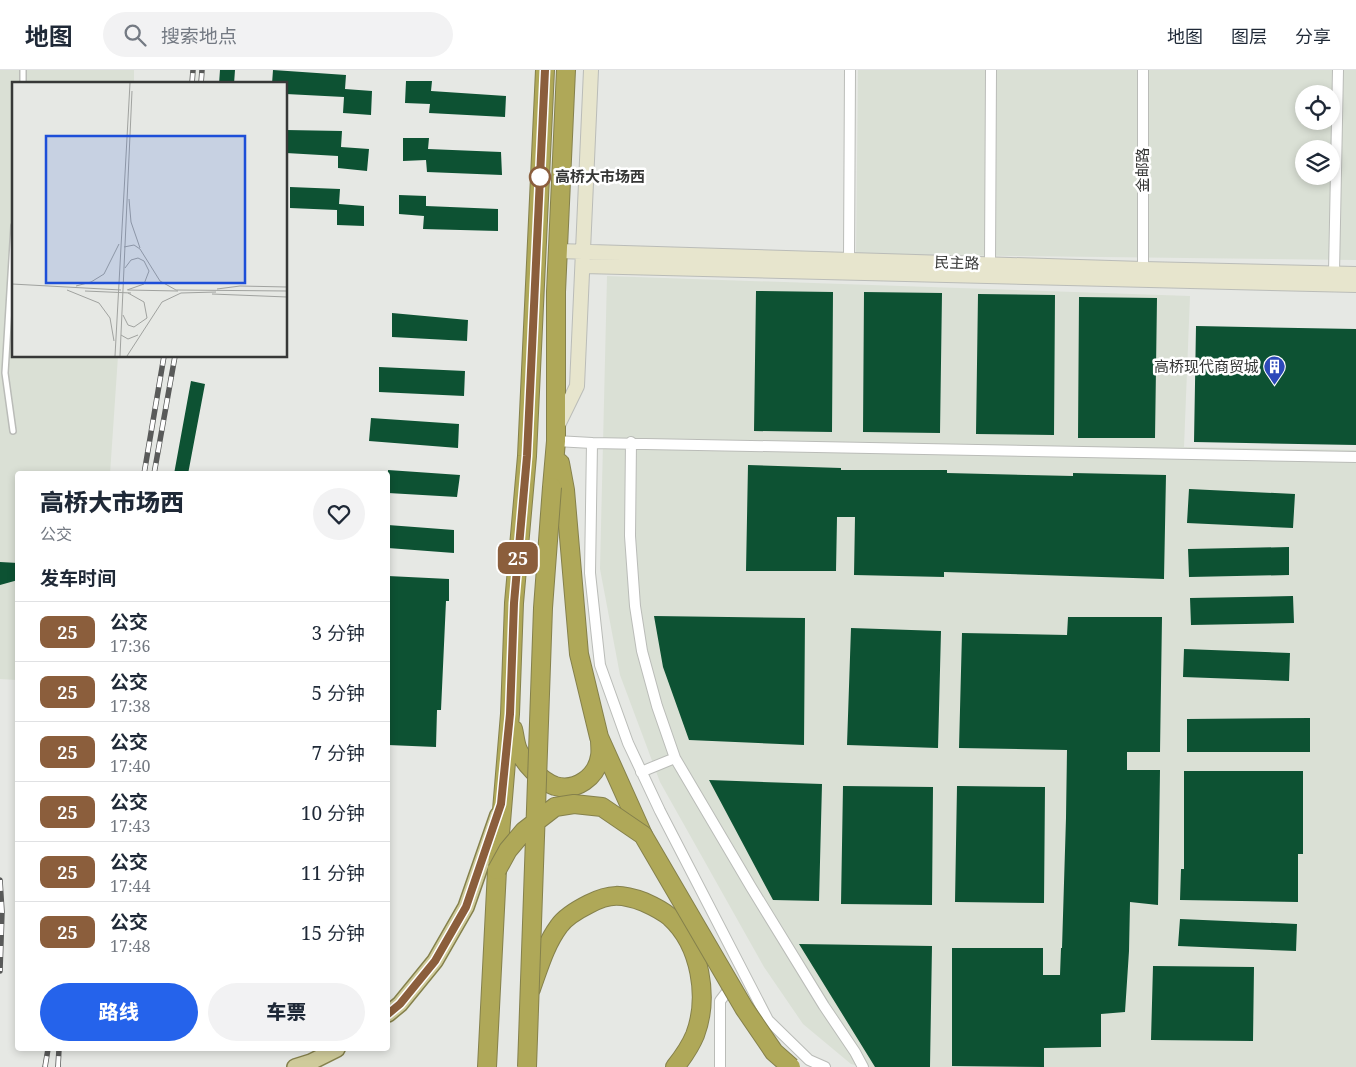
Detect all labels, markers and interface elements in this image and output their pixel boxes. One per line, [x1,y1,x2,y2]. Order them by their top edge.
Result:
search box [103,12,453,57]
text: 地图 [25,19,73,52]
icon: search [121,21,149,49]
text: 搜索地点 [161,23,237,49]
text: 地图 [1167,24,1203,48]
text: 图层 [1231,24,1267,48]
text: 分享 [1295,24,1331,48]
inset map [12,82,288,358]
map controls [1295,85,1340,185]
button: locate [1295,85,1340,130]
button: layers [1295,140,1340,185]
street label: 金邮路 [1132,147,1152,193]
marker: 高桥大市场西 [529,166,551,188]
place label: 高桥大市场西 [555,166,645,186]
street label: 民主路 [934,251,980,273]
building icon: 高桥现代商贸城 [1263,355,1287,386]
place label: 高桥现代商贸城 [1154,356,1259,376]
text: 高桥大市场西 [40,485,184,518]
button: heart [313,488,365,540]
text: 公交 [40,523,72,545]
line badge: 25 [496,542,540,574]
text: 25 [508,546,528,570]
text: 发车时间 [40,565,116,591]
text: 公交 [110,609,148,635]
text: 25 [57,620,78,644]
text: 3 分钟 [311,620,365,646]
text: 17:36 [110,635,150,657]
text: 公交 [110,669,148,695]
text: 25 [57,680,78,704]
text: 5 分钟 [311,680,365,706]
text: 17:38 [110,695,150,717]
text: 公交 [110,729,148,755]
text: 25 [57,740,78,764]
text: 7 分钟 [311,740,365,766]
text: 17:40 [110,755,150,777]
text: 公交 [110,789,148,815]
text: 25 [57,800,78,824]
text: 10 分钟 [301,800,365,826]
text: 17:43 [110,815,150,837]
text: 公交 [110,849,148,875]
text: 25 [57,860,78,884]
text: 11 分钟 [301,860,365,886]
text: 17:44 [110,875,150,897]
text: 公交 [110,909,148,935]
text: 25 [57,920,78,944]
text: 15 分钟 [301,920,365,946]
text: 17:48 [110,935,150,957]
button: 路线 [40,983,198,1041]
button: 车票 [208,983,365,1041]

